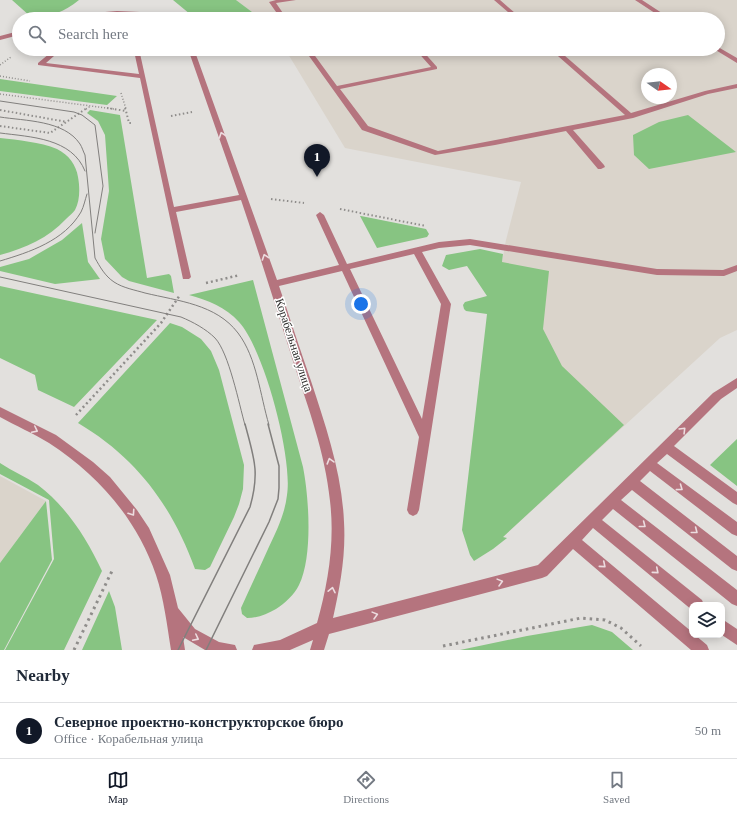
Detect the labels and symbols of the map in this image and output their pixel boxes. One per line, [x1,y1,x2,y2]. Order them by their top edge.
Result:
north arrow [641,68,677,104]
one-way arrow [218,132,226,139]
pin: 1 [304,144,330,177]
one-way arrow [261,254,270,261]
your location [351,294,371,314]
street label: Корабельная улица [272,297,316,394]
one-way arrow [31,425,38,433]
one-way arrow [678,427,686,435]
one-way arrow [326,458,335,465]
one-way arrow [676,483,683,490]
one-way arrow [127,509,134,516]
one-way arrow [639,520,646,527]
one-way arrow [691,527,698,534]
one-way arrow [599,561,606,568]
one-way arrow [651,566,659,573]
one-way arrow [497,578,504,587]
one-way arrow [328,587,336,593]
one-way arrow [371,611,378,619]
one-way arrow [192,633,200,641]

